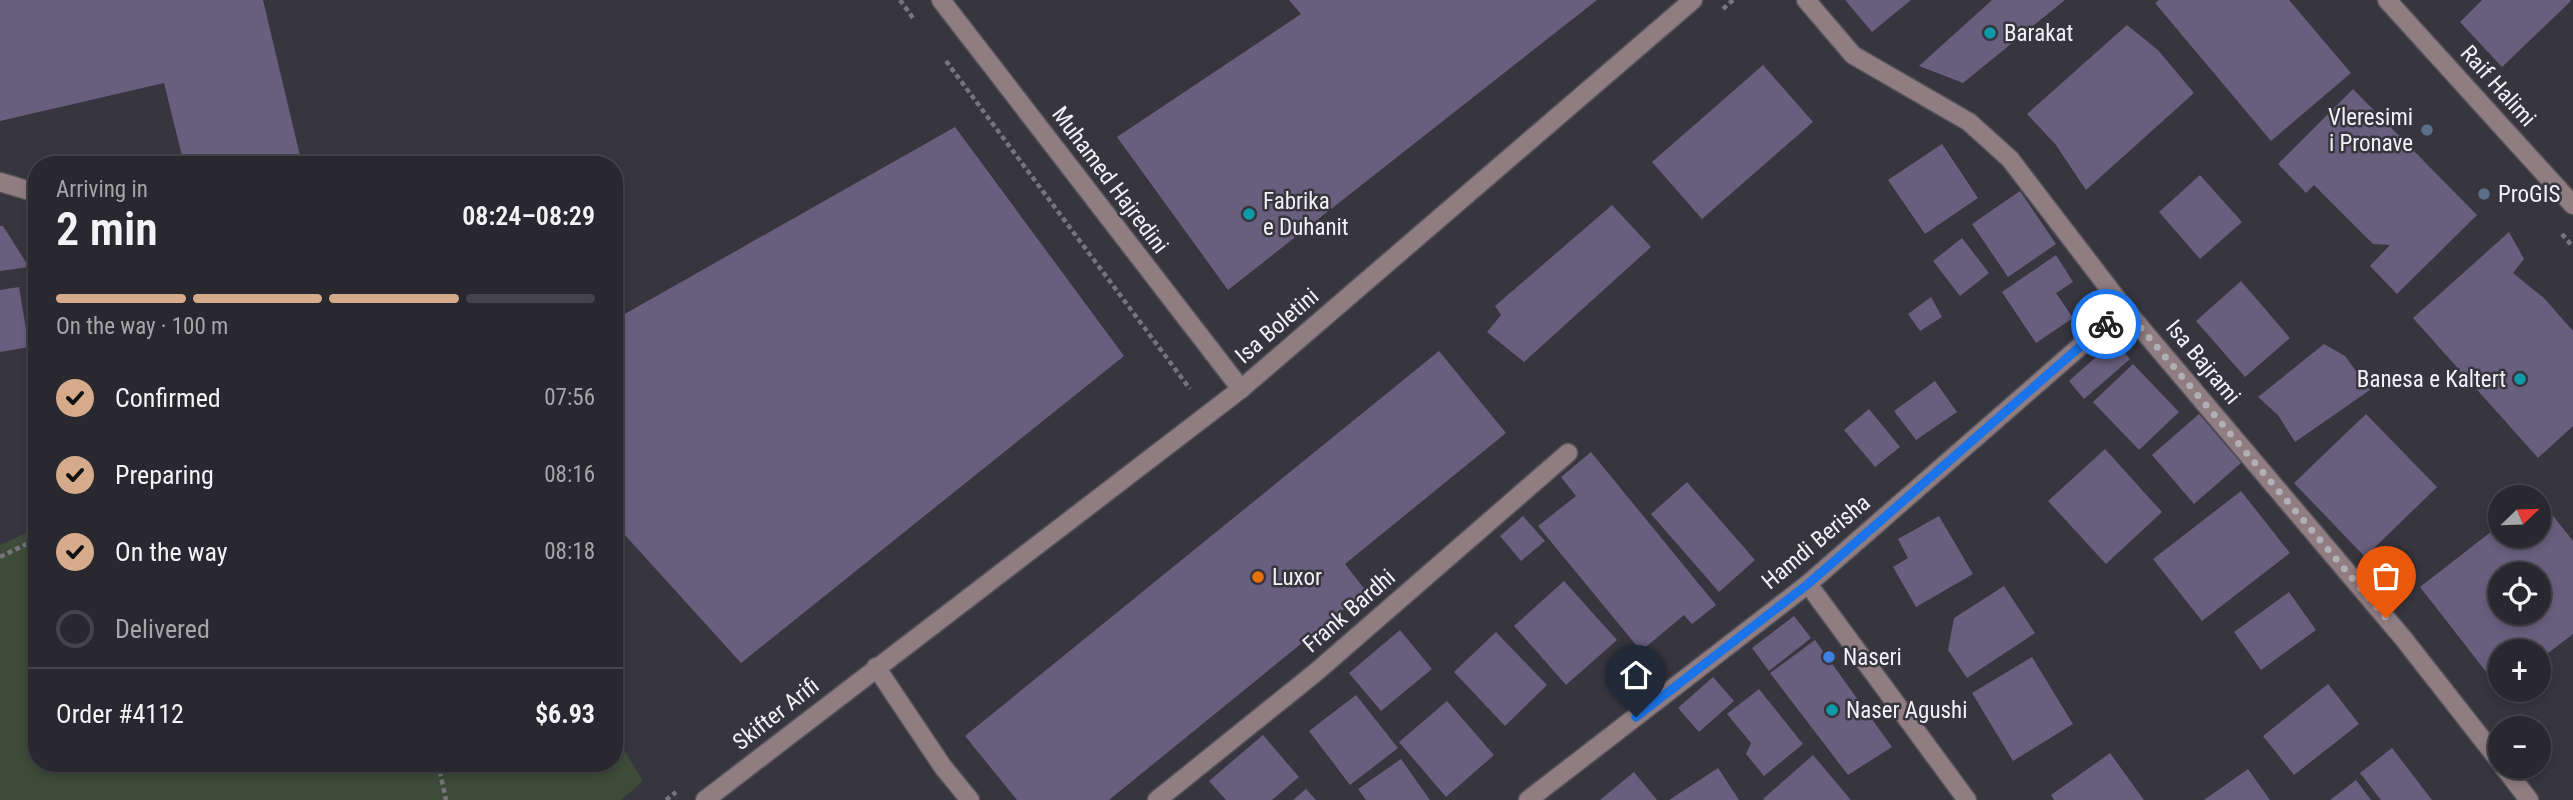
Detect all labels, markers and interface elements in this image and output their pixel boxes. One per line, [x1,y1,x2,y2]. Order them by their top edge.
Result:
place label: Barakat [2004,20,2073,47]
marker: Barakat [1982,25,1998,41]
street label: Raif Halimi [2455,40,2541,132]
street label: Muhamed Hajredini [1046,101,1174,259]
place label: Vleresimi i Pronave [2328,104,2413,157]
marker: Vleresimi i Pronave [2419,122,2435,138]
text: Arriving in [56,176,148,203]
place label: ProGIS [2498,181,2560,208]
marker: ProGIS [2476,186,2492,202]
place label: Fabrika e Duhanit [1263,188,1349,241]
text: 08:24–08:29 [462,201,595,231]
text: 2 min [56,202,158,256]
marker: Fabrika e Duhanit [1241,206,1257,222]
street label: Isa Boletini [1230,283,1324,369]
courier [2071,289,2141,359]
icon: bike [2087,305,2125,343]
text: On the way · 100 m [56,313,228,340]
street label: Isa Bajrami [2160,314,2246,410]
place label: Banesa e Kaltert [2357,366,2506,393]
marker: Banesa e Kaltert [2512,371,2528,387]
icon: check [56,379,94,417]
text: Confirmed [115,383,221,413]
text: 07:56 [544,384,595,411]
icon: check [56,456,94,494]
text: Preparing [115,460,214,490]
text: 08:16 [544,461,595,488]
north arrow [2488,485,2552,548]
map controls [2488,485,2551,779]
street label: Hamdi Berisha [1756,489,1876,595]
icon: check [56,533,94,571]
text: On the way [115,537,228,567]
text: 08:18 [544,538,595,565]
pin [2356,546,2416,618]
icon: bag [2367,557,2405,595]
button: locate [2488,562,2551,625]
place label: Luxor [1272,564,1322,591]
street label: Frank Bardhi [1297,564,1401,658]
marker: Luxor [1250,569,1266,585]
text: Delivered [115,614,210,644]
button: + [2488,639,2551,702]
place label: Naseri [1843,644,1902,671]
pin [1606,645,1666,717]
marker: Naseri [1821,649,1837,665]
icon: home [1617,656,1655,694]
street label: Skifter Arifi [728,672,824,756]
place label: Naser Agushi [1846,697,1967,724]
text: Order #4112 [56,699,184,729]
text: $6.93 [535,699,595,729]
marker: Naser Agushi [1824,702,1840,718]
button: − [2488,716,2551,779]

